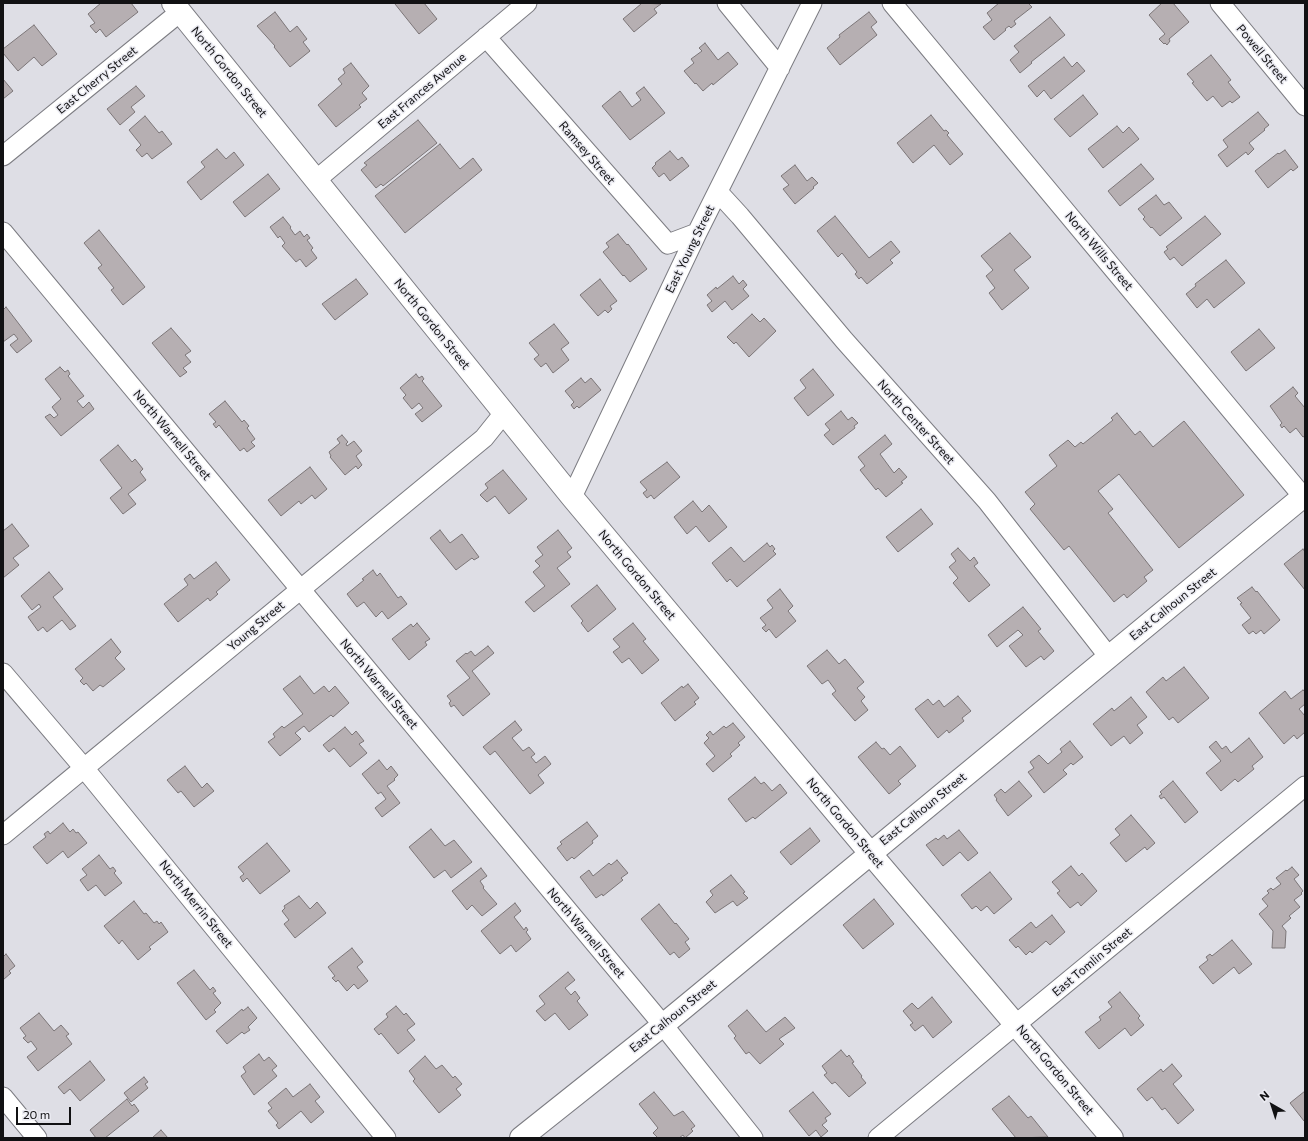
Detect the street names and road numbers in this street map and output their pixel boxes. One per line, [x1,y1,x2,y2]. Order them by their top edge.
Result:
street label: Powell Street [1233,22,1291,86]
street label: North Gordon Street [188,24,270,120]
street label: East Cherry Street [54,43,140,117]
street label: East Frances Avenue [375,50,469,132]
street label: Ramsey Street [556,119,618,187]
street label: East Young Street [662,203,718,295]
street label: North Wills Street [1062,209,1136,293]
street label: North Gordon Street [391,276,473,372]
street label: North Center Street [874,377,958,467]
street label: North Warnell Street [130,387,214,483]
street label: North Gordon Street [595,527,679,623]
street label: East Calhoun Street [1127,565,1219,643]
street label: Young Street [224,598,288,654]
street label: North Warnell Street [337,636,421,732]
street label: East Calhoun Street [877,770,969,848]
street label: North Gordon Street [803,775,887,871]
street label: North Merrin Street [156,857,236,951]
street label: North Warnell Street [544,885,628,981]
street label: East Tomlin Street [1049,924,1135,1000]
street label: East Calhoun Street [627,977,719,1055]
street label: North Gordon Street [1013,1022,1097,1118]

